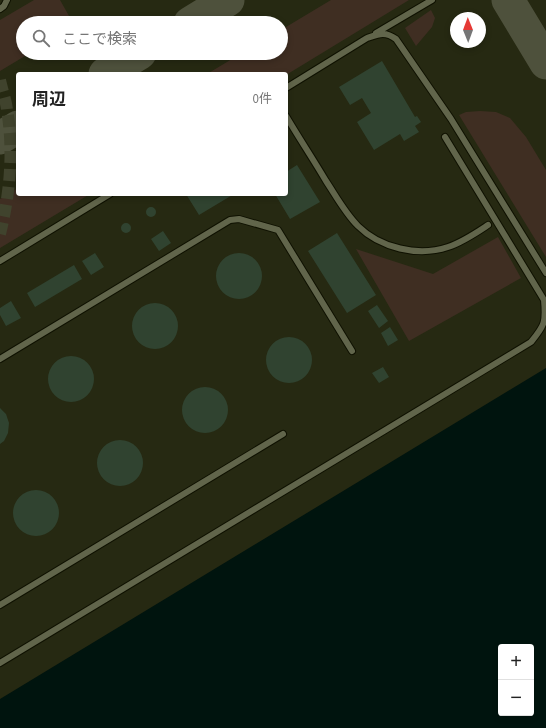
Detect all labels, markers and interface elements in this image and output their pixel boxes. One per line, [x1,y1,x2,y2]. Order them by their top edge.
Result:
north arrow [450,12,486,48]
search box [16,16,288,60]
icon: search [30,27,52,49]
text: ここで検索 [62,29,137,50]
text: 周辺 [32,88,66,112]
text: 0件 [253,90,272,108]
map controls [498,644,534,716]
button: + [498,644,534,680]
button: − [498,680,534,716]

